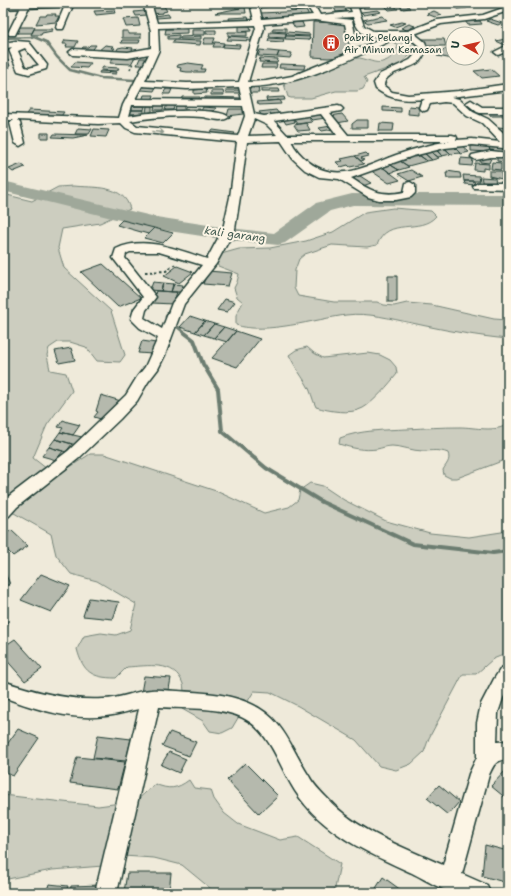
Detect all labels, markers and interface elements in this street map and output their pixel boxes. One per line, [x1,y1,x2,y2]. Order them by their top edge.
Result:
north arrow [445,26,485,66]
place label: Pabrik Pelangi Air Minum Kemasan [344,31,442,56]
building icon: Pabrik Pelangi Air Minum Kemasan [321,33,341,53]
text: U [448,40,464,49]
one-way arrow [151,128,164,135]
water label: kali garang [203,223,266,246]

